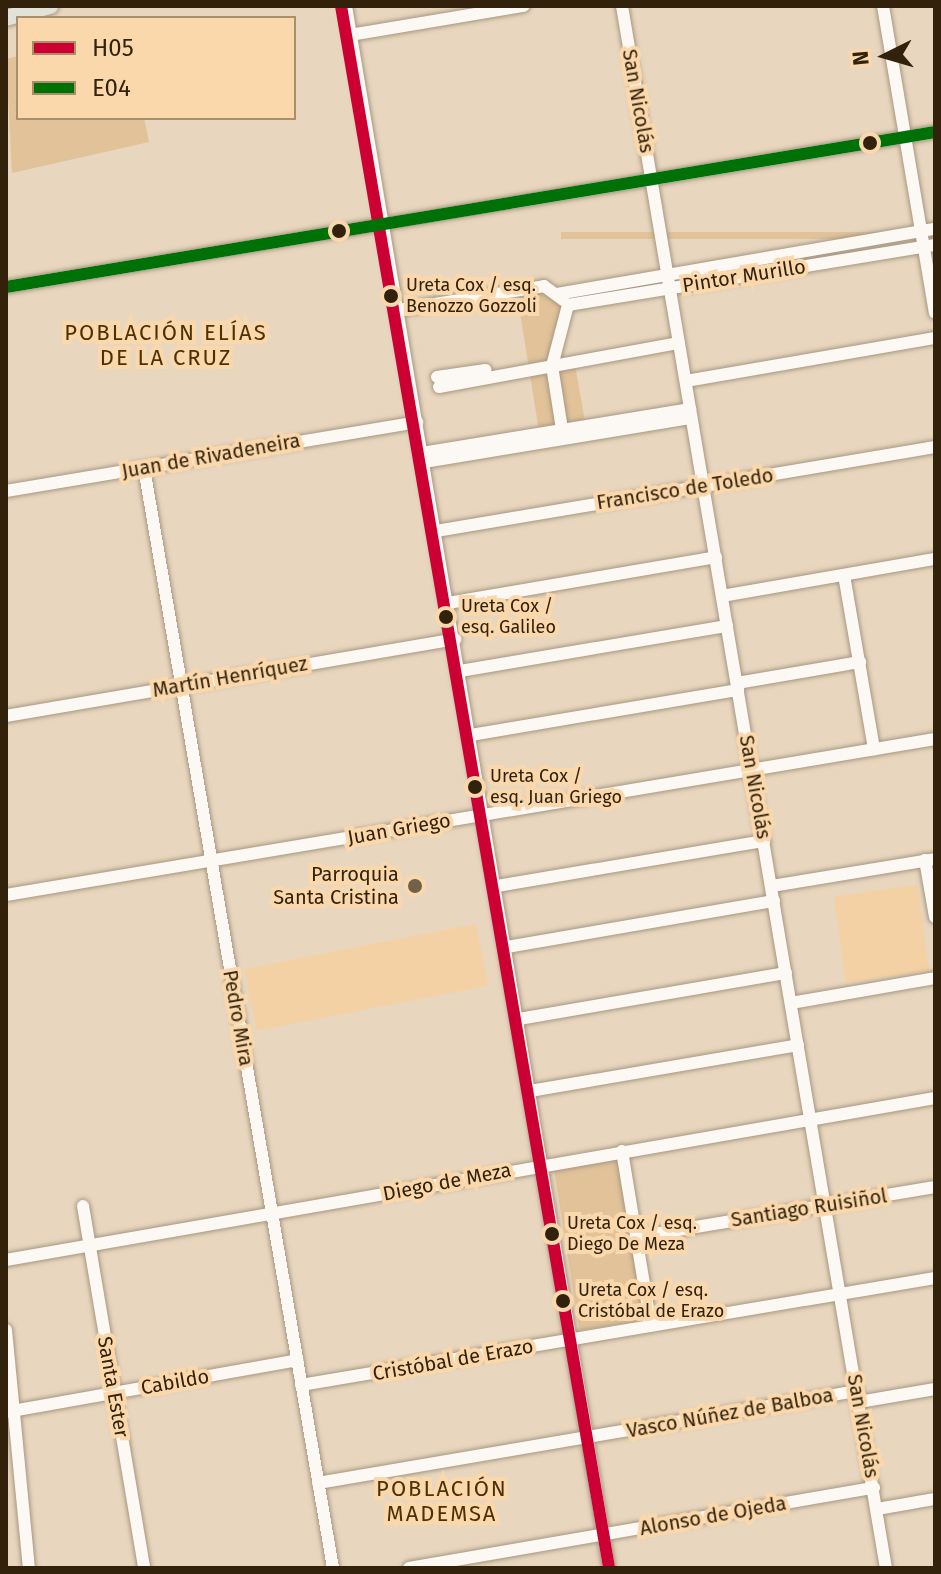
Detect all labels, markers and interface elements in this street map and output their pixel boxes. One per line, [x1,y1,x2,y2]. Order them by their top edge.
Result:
legend [16,16,296,120]
north arrow [845,16,925,96]
text: H05 [92,34,134,62]
street label: San Nicolás [617,47,659,155]
text: N [847,50,875,67]
text: E04 [92,74,131,102]
unlabelled marker [862,135,878,151]
unlabelled marker [331,223,347,239]
street label: Pintor Murillo [681,254,807,298]
place label: Ureta Cox / esq. Benozzo Gozzoli [406,275,537,318]
marker: Ureta Cox / esq. Benozzo Gozzoli [383,288,399,304]
district label: POBLACIÓN ELÍAS DE LA CRUZ [64,319,268,370]
street label: Juan de Rivadeneira [120,428,302,484]
street label: Francisco de Toledo [595,463,775,515]
place label: Ureta Cox / esq. Galileo [461,596,556,638]
marker: Ureta Cox / esq. Galileo [438,609,454,625]
street label: Martín Henríquez [151,652,309,702]
street label: San Nicolás [734,733,776,841]
place label: Ureta Cox / esq. Juan Griego [490,766,622,808]
marker: Ureta Cox / esq. Juan Griego [467,779,483,795]
street label: Juan Griego [346,808,452,850]
place label: Parroquia Santa Cristina [273,862,399,909]
marker: Parroquia Santa Cristina [406,877,424,895]
street label: Pedro Mira [218,968,258,1068]
street label: Diego de Meza [381,1158,513,1206]
street label: Santiago Ruisiñol [729,1184,889,1232]
place label: Ureta Cox / esq. Diego De Meza [567,1213,697,1256]
marker: Ureta Cox / esq. Diego De Meza [544,1226,560,1242]
place label: Ureta Cox / esq. Cristóbal de Erazo [578,1280,724,1322]
marker: Ureta Cox / esq. Cristóbal de Erazo [555,1293,571,1309]
street label: Cristóbal de Erazo [371,1334,535,1386]
street label: Santa Ester [92,1335,134,1439]
street label: Cabildo [139,1364,211,1400]
street label: San Nicolás [842,1372,884,1480]
street label: Vasco Núñez de Balboa [625,1383,835,1443]
district label: POBLACIÓN MADEMSA [376,1475,508,1526]
street label: Alonso de Ojeda [638,1491,788,1541]

